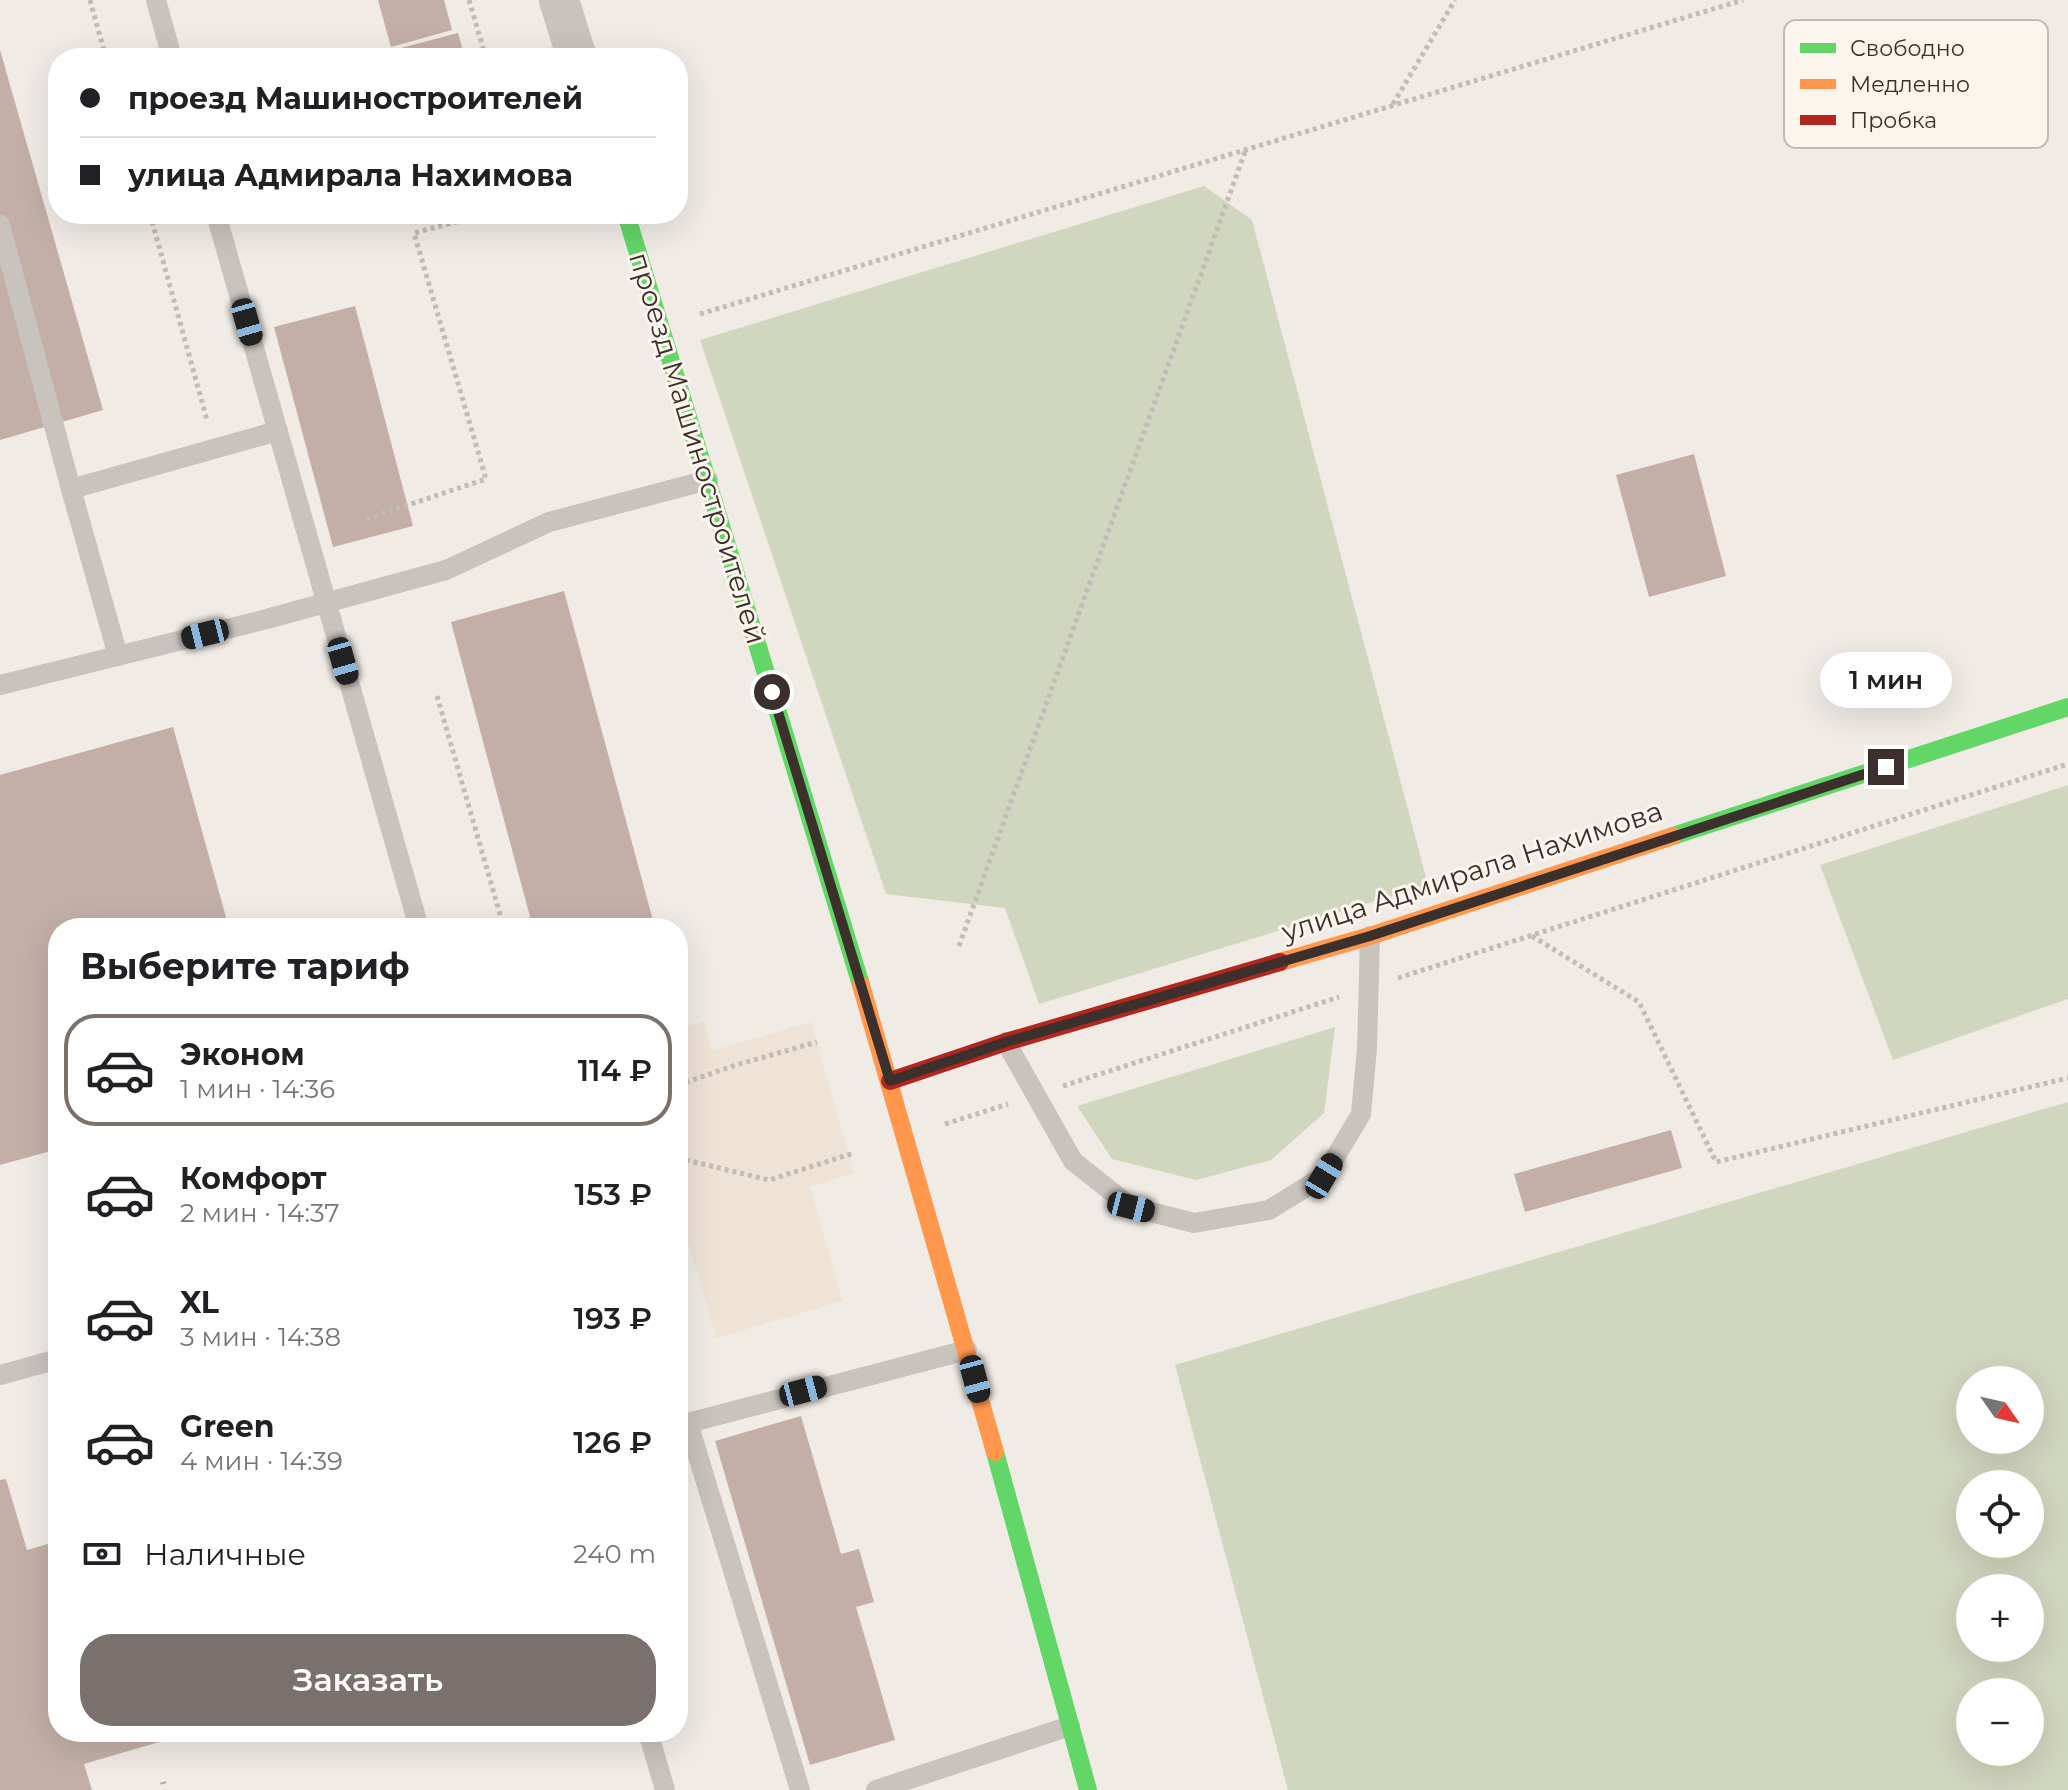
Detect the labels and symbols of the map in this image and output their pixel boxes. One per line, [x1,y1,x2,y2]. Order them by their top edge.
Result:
legend [1784,20,2048,148]
text: Свободно [1850,35,1965,62]
text: Медленно [1850,71,1970,98]
text: Пробка [1850,107,1937,134]
street label: проезд Машиностроителей [622,248,774,648]
car [229,296,265,348]
car [179,617,231,651]
car [325,635,361,687]
callout: 1 мин [1820,651,1952,707]
route start [754,674,790,710]
route end [1868,749,1904,785]
street label: улица Адмирала Нахимова [1276,793,1667,949]
car [1301,1149,1347,1203]
car [1105,1190,1157,1224]
car [957,1353,993,1405]
north arrow [1956,1366,2044,1454]
car [777,1373,829,1409]

